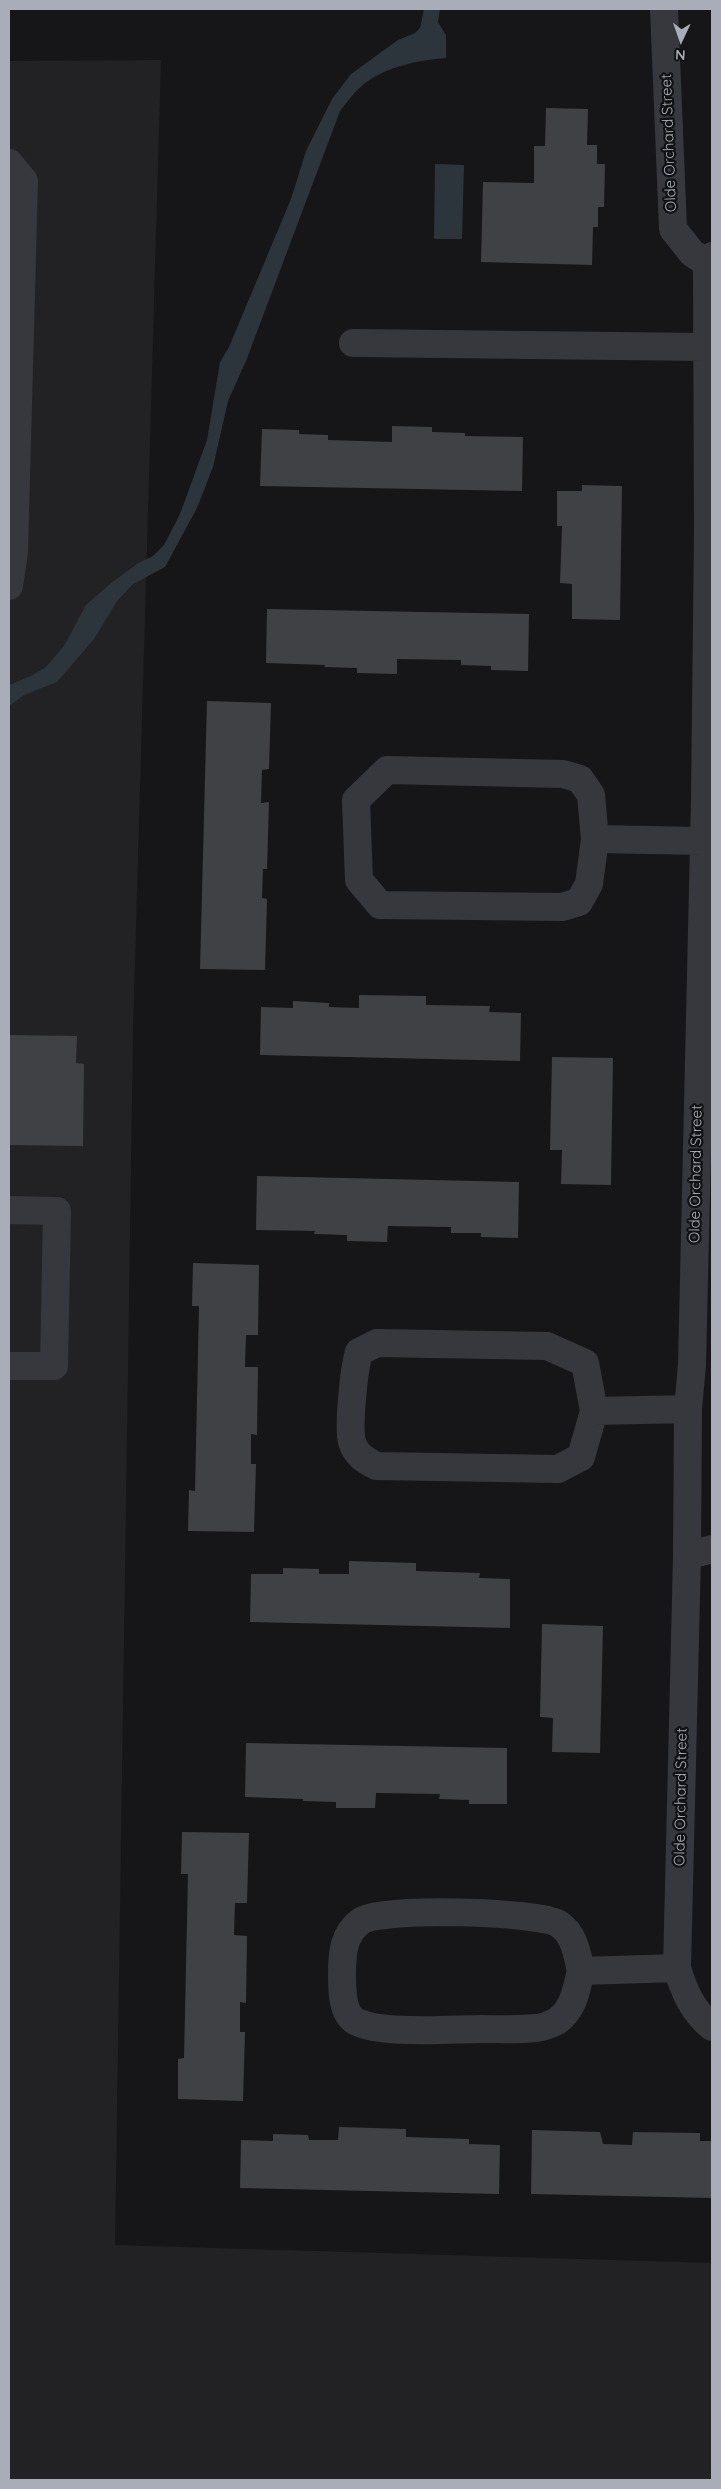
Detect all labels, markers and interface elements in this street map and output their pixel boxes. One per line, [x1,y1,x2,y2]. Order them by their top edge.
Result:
north arrow [656,15,706,65]
text: N [675,46,686,64]
street label: Olde Orchard Street [658,74,680,212]
street label: Olde Orchard Street [686,1105,706,1243]
street label: Olde Orchard Street [671,1728,691,1866]

